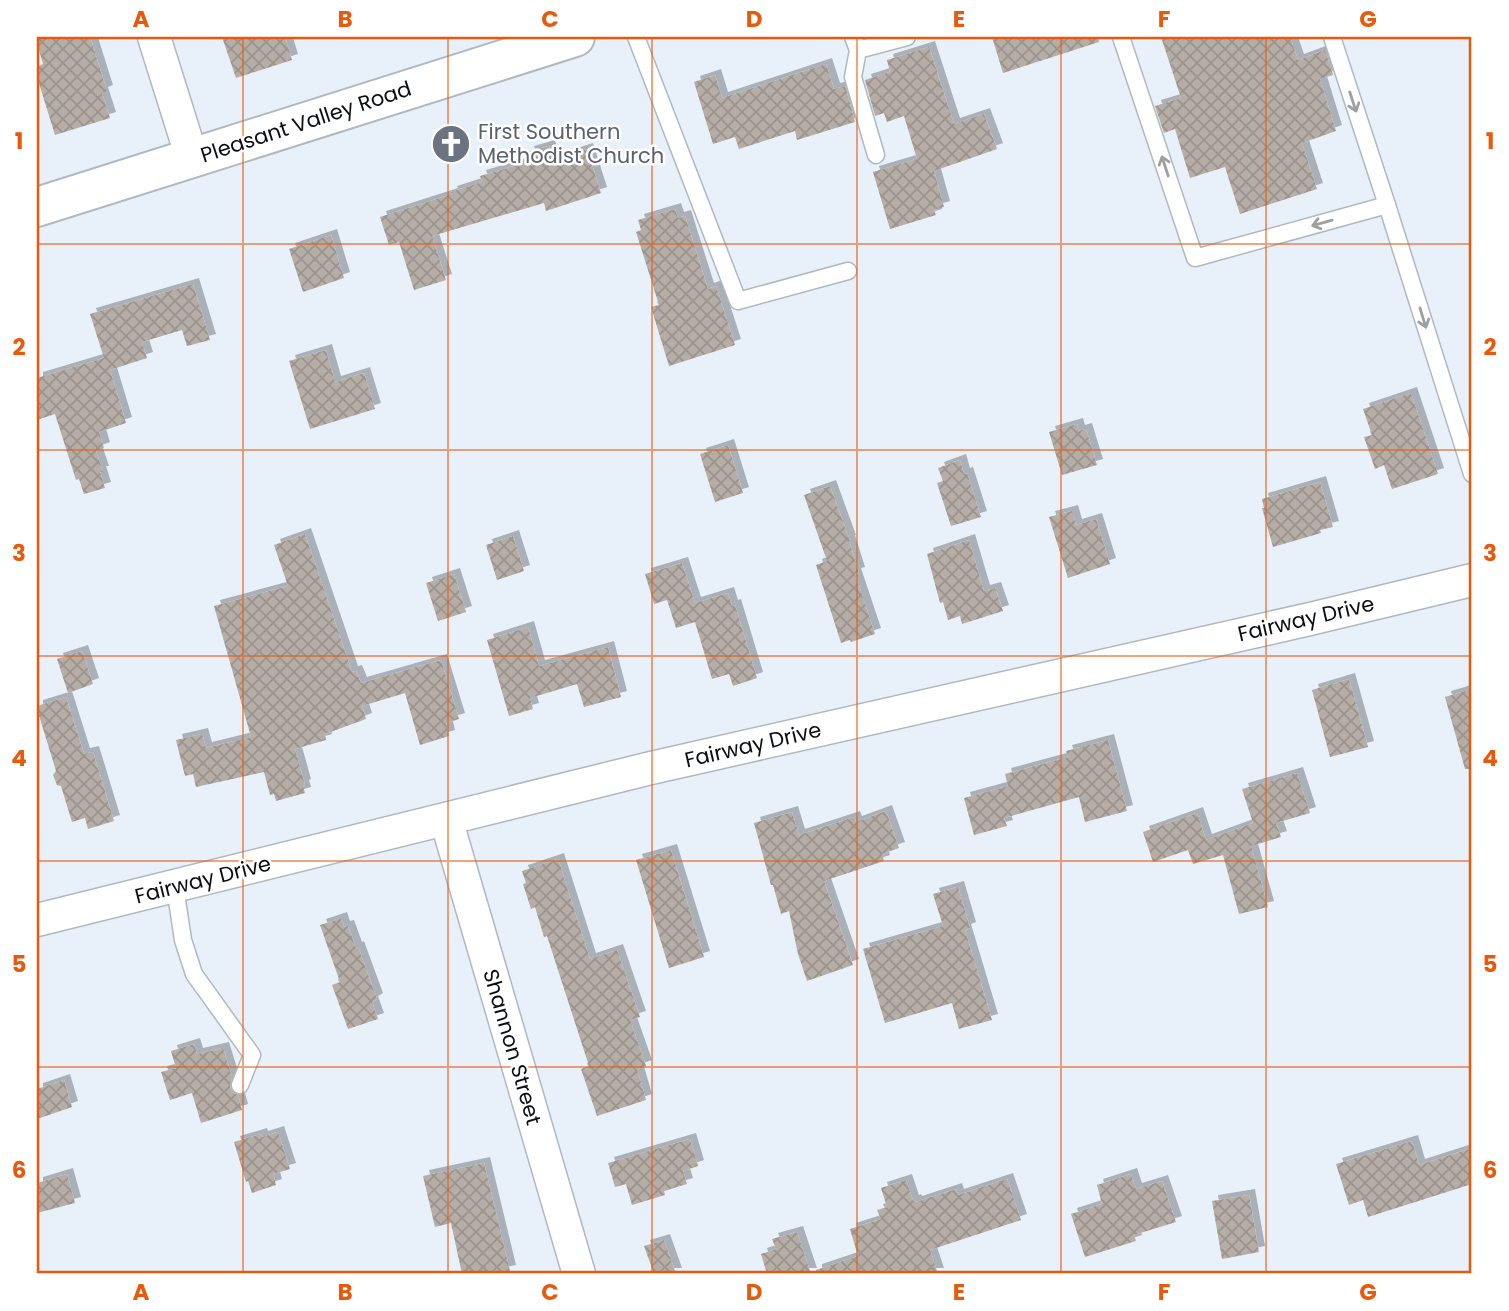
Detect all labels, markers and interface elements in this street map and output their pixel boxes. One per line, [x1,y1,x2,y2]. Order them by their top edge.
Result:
text: A [133,3,150,35]
text: B [337,3,353,35]
text: C [541,3,559,35]
text: D [746,3,762,35]
text: E [953,3,965,35]
text: F [1158,3,1170,35]
text: G [1359,3,1377,35]
street label: Pleasant Valley Road [197,74,415,169]
one-way arrow [1348,90,1361,112]
place label: First Southern Methodist Church [478,117,664,170]
church icon: First Southern Methodist Church [430,123,472,165]
text: 1 [15,125,23,157]
text: 1 [1486,125,1494,157]
one-way arrow [1158,156,1170,178]
one-way arrow [1311,217,1333,230]
one-way arrow [1417,307,1430,329]
text: 2 [12,331,26,363]
text: 2 [1483,331,1497,363]
text: 3 [12,537,26,569]
text: 3 [1483,537,1497,569]
street label: Fairway Drive [1235,589,1377,648]
street label: Fairway Drive [682,715,824,774]
text: 4 [11,742,27,774]
text: 4 [1482,742,1498,774]
street label: Fairway Drive [132,849,274,910]
text: 5 [12,948,26,980]
text: 5 [1483,948,1497,980]
street label: Shannon Street [476,966,549,1128]
text: 6 [12,1154,26,1186]
text: 6 [1483,1154,1497,1186]
text: A [133,1276,150,1308]
text: B [337,1276,353,1308]
text: C [541,1276,559,1308]
text: D [746,1276,762,1308]
text: E [953,1276,965,1308]
text: F [1158,1276,1170,1308]
text: G [1359,1276,1377,1308]

